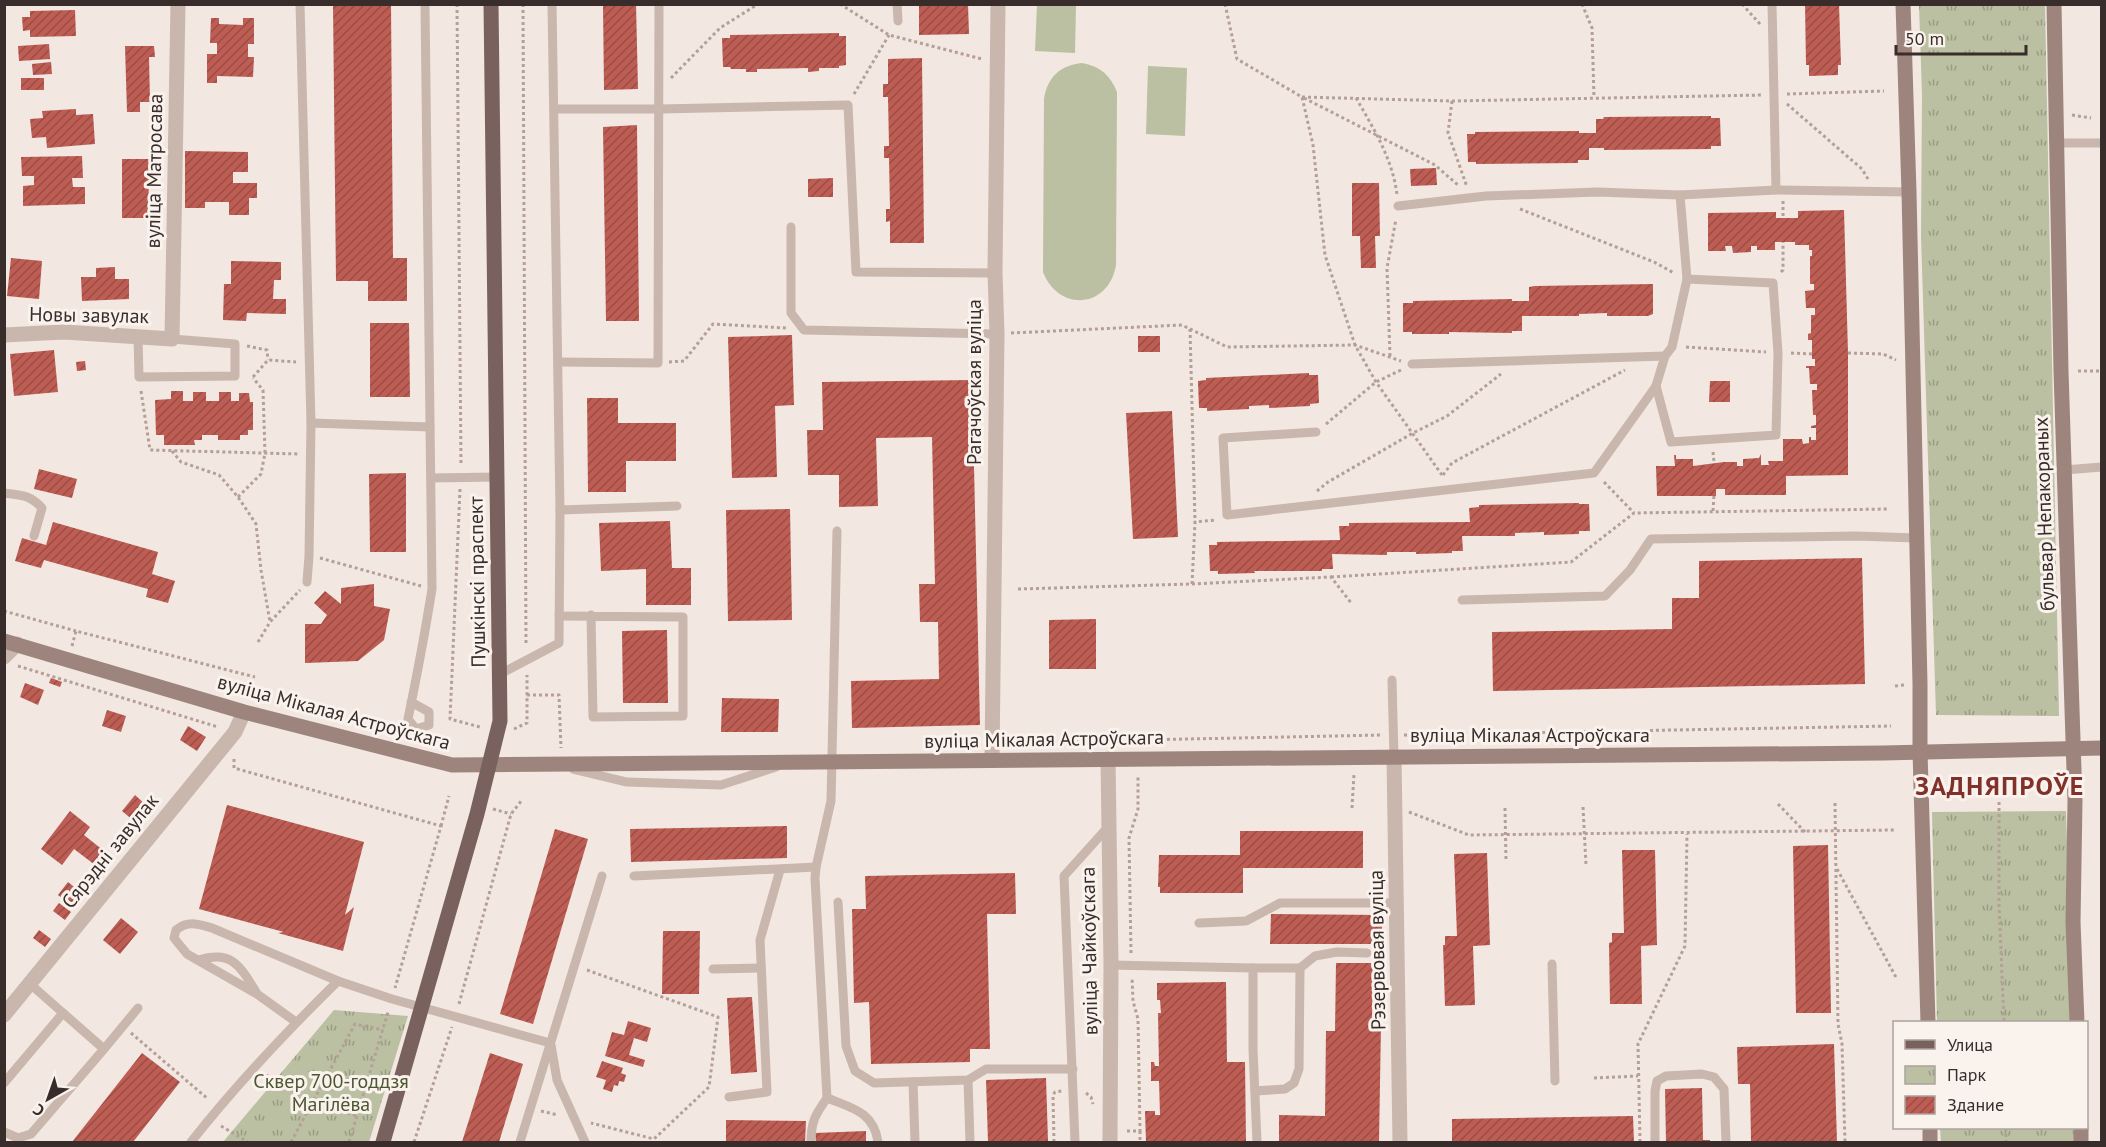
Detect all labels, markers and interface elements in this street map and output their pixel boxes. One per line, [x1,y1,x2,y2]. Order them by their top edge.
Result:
scale bar [1896,18,2026,56]
text: 50 m [1905,27,1944,50]
street label: вуліца Матросава [140,93,168,249]
street label: Рагачоўская вуліца [961,299,987,465]
street label: Новы завулак [29,301,150,329]
street label: бульвар Непакораных [2028,416,2060,612]
street label: Пушкінскі праспект [463,496,491,668]
street label: вуліца Мікалая Астроўскага [215,668,453,756]
street label: вуліца Мікалая Астроўскага [1410,722,1650,748]
street label: вуліца Мікалая Астроўскага [924,724,1164,754]
district label: ЗАДНЯПРОЎЕ [1915,769,2085,802]
street label: Сярэдні завулак [56,788,165,914]
street label: вуліца Чайкоўскага [1075,867,1103,1035]
street label: Рэзервовая вуліца [1363,870,1391,1030]
legend [1893,1021,2088,1129]
text: Улица [1947,1033,1993,1056]
text: Парк [1947,1063,1987,1086]
park label: Сквер 700-годдзя Магілёва [253,1068,409,1117]
north arrow [18,1069,78,1129]
text: Здание [1947,1093,2004,1116]
text: С [28,1100,48,1121]

